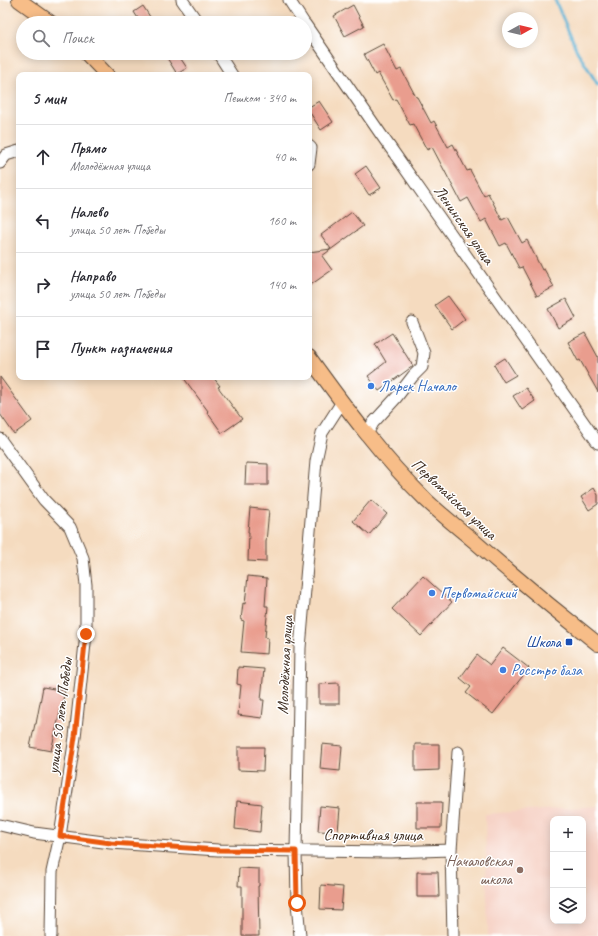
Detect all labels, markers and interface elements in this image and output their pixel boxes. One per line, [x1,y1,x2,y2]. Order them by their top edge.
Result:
north arrow [502,12,538,48]
search box [16,16,312,60]
icon: search [30,27,52,49]
text: Поиск [62,29,94,48]
text: 5 мин [32,88,66,109]
text: Пешком · 340 m [223,90,296,106]
text: Прямо [70,139,106,158]
icon: ahead [32,146,54,168]
text: 40 m [274,149,296,165]
text: Молодёжная улица [70,158,150,174]
street label: Ленинская улица [429,182,499,269]
text: Налево [70,203,108,222]
icon: left [32,210,54,232]
text: 160 m [268,213,296,229]
text: улица 50 лет Победы [70,222,165,238]
text: Направо [70,267,116,286]
icon: right [32,274,54,296]
text: 140 m [268,277,296,293]
text: улица 50 лет Победы [70,286,165,302]
icon: arrive [32,338,54,360]
text: Пункт назначения [70,339,172,358]
place label: Ларек Начало [379,376,458,396]
marker: Ларек Начало [366,381,376,391]
street label: Первомайская улица [407,454,502,545]
place label: Первомайский [440,583,518,603]
marker: Первомайский [427,588,437,598]
street label: Молодёжная улица [272,614,298,715]
route end [77,625,95,643]
place label: Школа [526,632,563,652]
marker: Школа [564,637,574,647]
street label: улица 50 лет Победы [43,655,77,776]
place label: Росстро база [511,660,583,680]
marker: Росстро база [498,665,508,675]
map controls [550,816,586,924]
button: + [550,816,586,852]
street label: Спортивная улица [323,825,424,845]
place label: Началовская школа [446,851,514,889]
button: − [550,852,586,888]
marker: Началовская школа [515,865,525,875]
button: layers [550,888,586,924]
route start [288,894,306,912]

